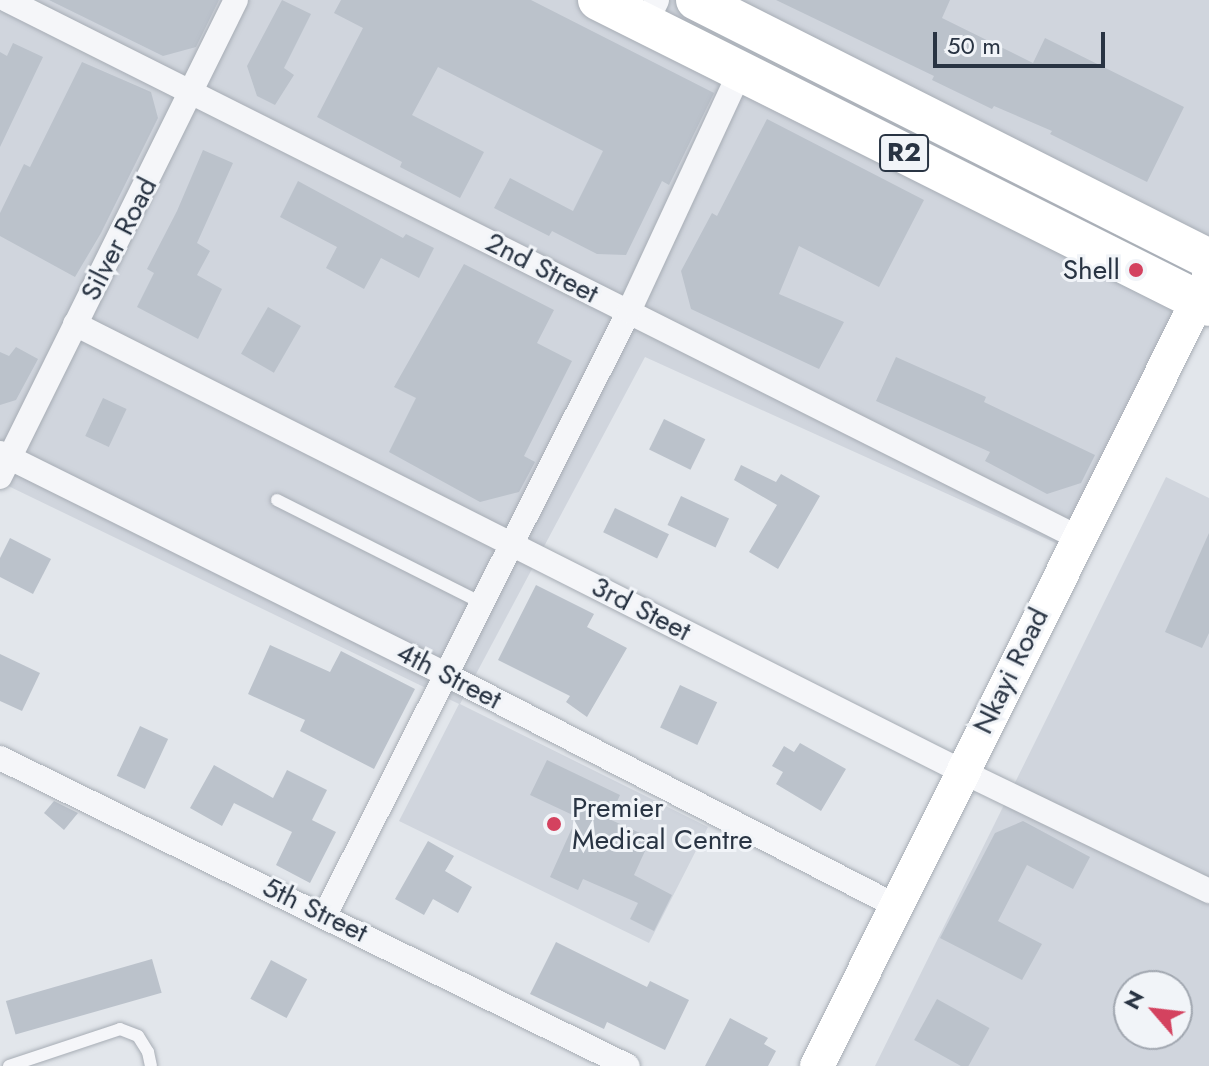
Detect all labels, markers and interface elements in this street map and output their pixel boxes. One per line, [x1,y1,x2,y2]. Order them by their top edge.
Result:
scale bar [937,16,1109,66]
text: 50 m [947,28,1001,63]
road number: R2 [878,131,930,175]
street label: Silver Road [74,172,164,306]
street label: 2nd Street [480,225,604,311]
place label: Shell [1063,253,1120,287]
marker: Shell [1127,261,1145,279]
street label: 3rd Steet [586,570,696,648]
street label: Nkayi Road [966,603,1056,739]
street label: 4th Street [391,635,507,717]
place label: Premier Medical Centre [572,791,753,857]
marker: Premier Medical Centre [543,813,565,835]
street label: 5th Street [257,870,373,950]
north arrow [1113,970,1193,1050]
text: N [1115,984,1152,1015]

